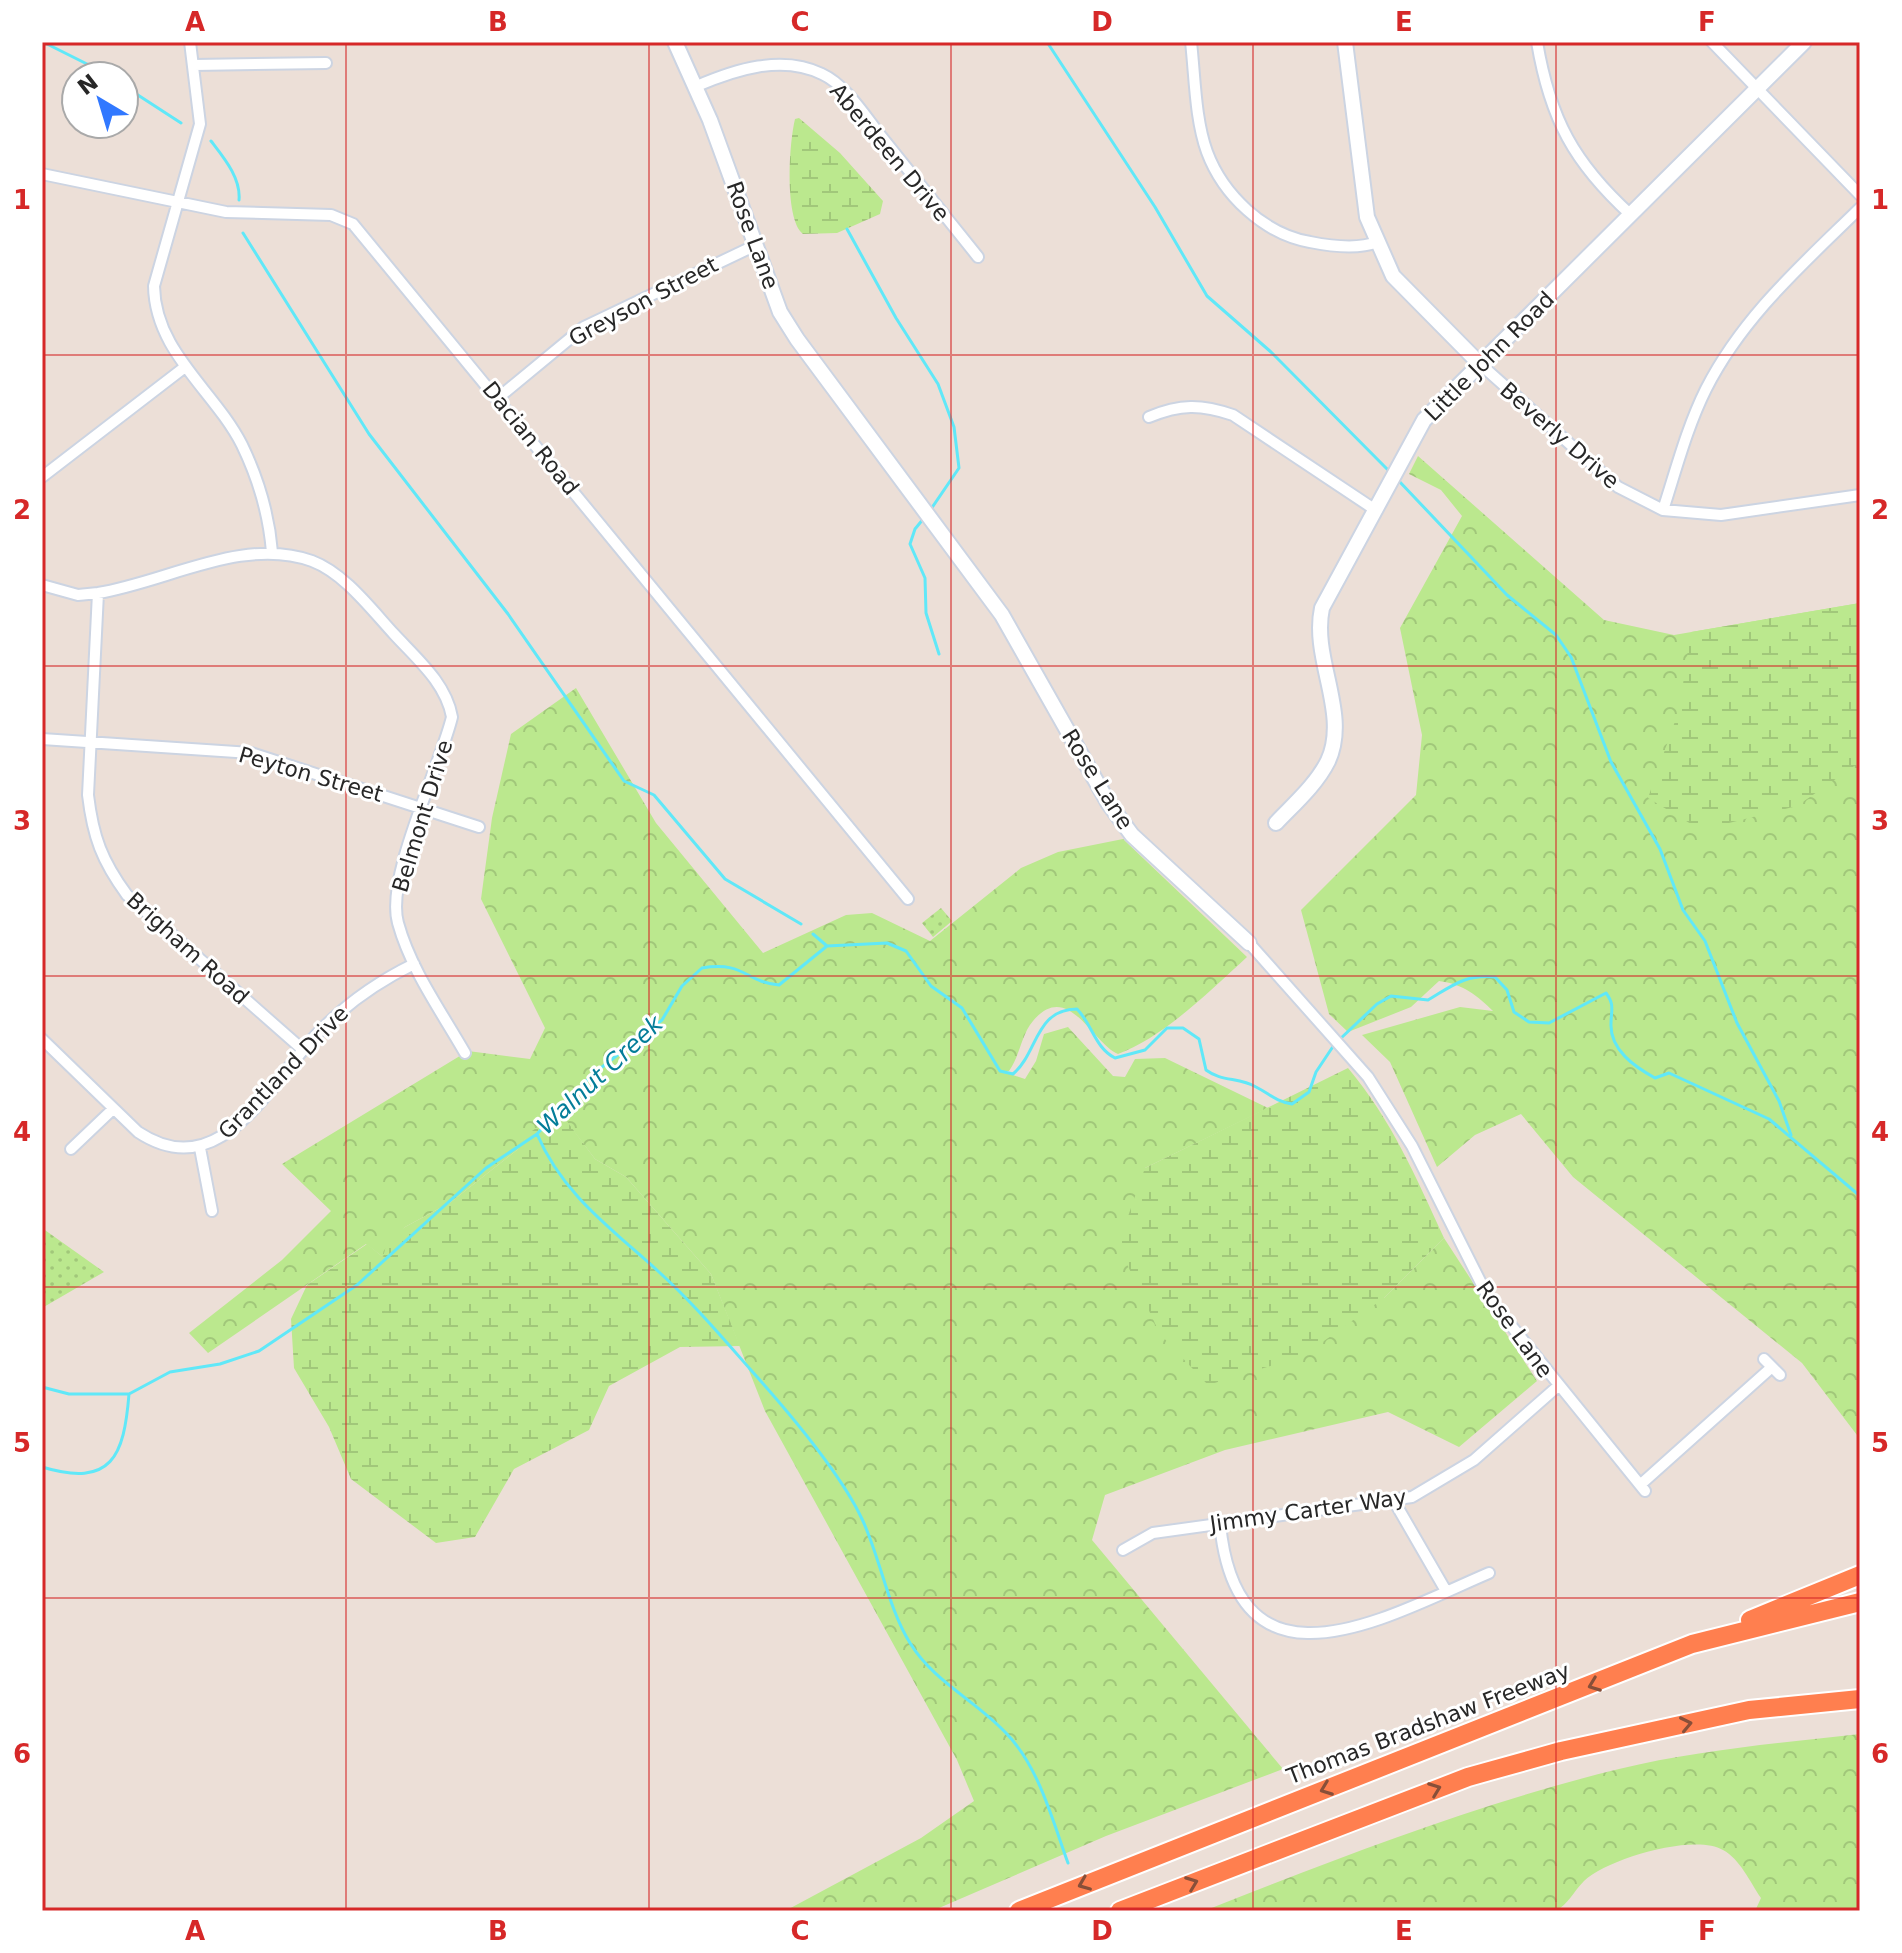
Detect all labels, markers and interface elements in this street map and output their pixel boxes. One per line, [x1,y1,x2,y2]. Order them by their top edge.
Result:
text: A [185,7,205,37]
text: B [488,7,508,37]
text: C [790,7,810,37]
text: D [1091,7,1113,37]
text: E [1395,7,1413,37]
text: F [1698,7,1716,37]
north arrow [60,60,140,140]
text: N [73,69,103,100]
street label: Aberdeen Drive [825,78,954,226]
street label: Rose Lane [721,178,784,293]
text: 1 [13,185,31,215]
text: 1 [1871,185,1889,215]
street label: Greyson Street [565,252,722,351]
street label: Little John Road [1420,287,1559,426]
street label: Dacian Road [477,377,584,500]
street label: Beverly Drive [1495,377,1624,494]
text: 2 [13,495,31,525]
text: 2 [1871,495,1889,525]
street label: Rose Lane [1057,725,1138,834]
street label: Belmont Drive [387,737,458,895]
street label: Peyton Street [236,742,386,807]
text: 3 [13,806,31,836]
text: 3 [1871,806,1889,836]
street label: Brigham Road [122,887,254,1010]
street label: Grantland Drive [213,1001,353,1144]
water label: Walnut Creek [531,1009,669,1140]
text: 4 [13,1117,31,1147]
text: 4 [1871,1117,1889,1147]
street label: Rose Lane [1471,1276,1558,1382]
text: 5 [13,1428,31,1458]
text: 5 [1871,1428,1889,1458]
street label: Jimmy Carter Way [1206,1484,1408,1537]
street label: Thomas Bradshaw Freeway [1282,1658,1573,1789]
one-way arrow [1588,1675,1602,1691]
one-way arrow [1679,1716,1693,1733]
text: 6 [13,1739,31,1769]
text: 6 [1871,1739,1889,1769]
one-way arrow [1320,1779,1334,1796]
one-way arrow [1427,1783,1441,1799]
one-way arrow [1078,1874,1092,1891]
one-way arrow [1184,1876,1198,1893]
text: A [185,1916,205,1946]
text: B [488,1916,508,1946]
text: C [790,1916,810,1946]
text: D [1091,1916,1113,1946]
text: E [1395,1916,1413,1946]
text: F [1698,1916,1716,1946]

